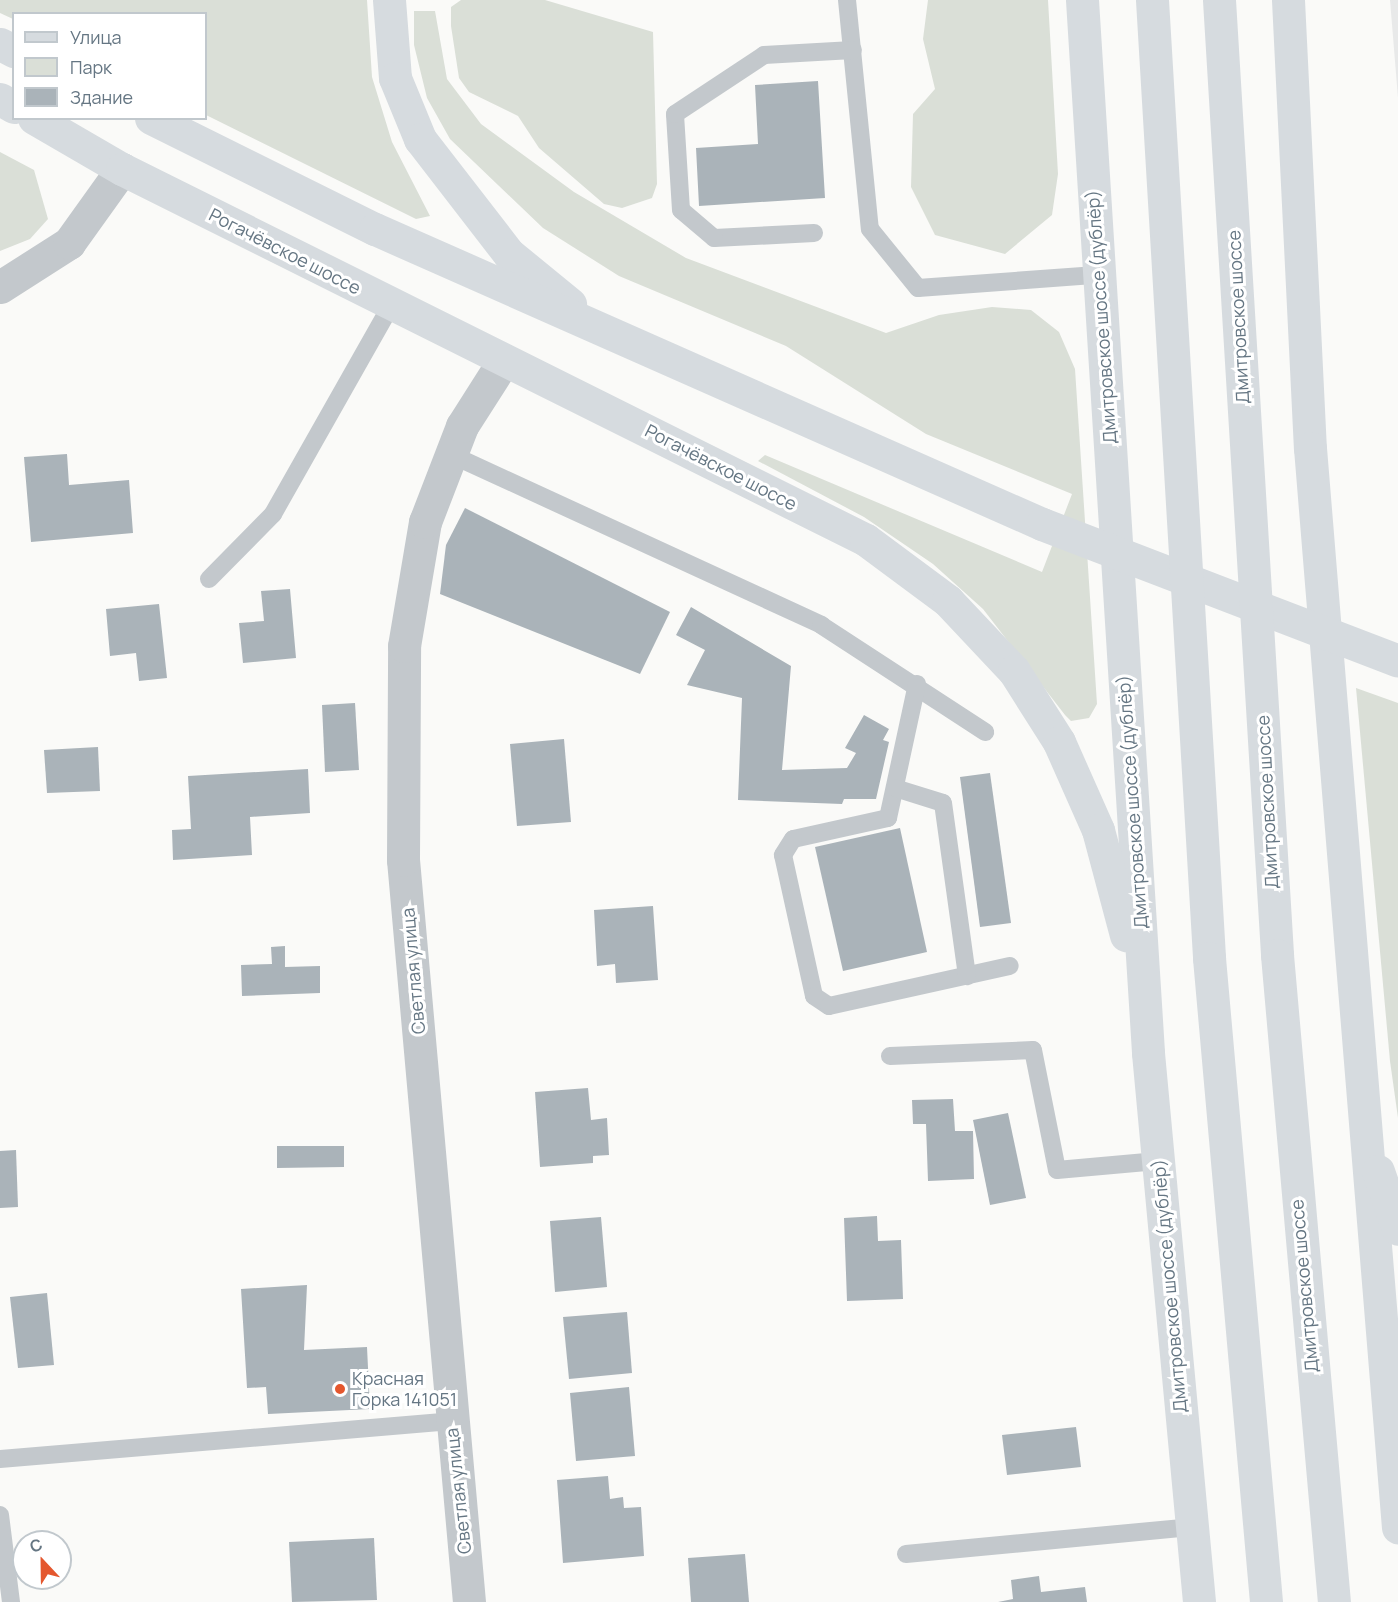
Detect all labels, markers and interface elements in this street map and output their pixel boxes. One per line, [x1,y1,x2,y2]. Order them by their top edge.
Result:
legend [12,12,207,120]
text: Улица [70,25,122,49]
text: Парк [70,55,112,79]
text: Здание [70,85,133,109]
street label: Дмитровское шоссе (дублёр) [1081,189,1121,445]
street label: Рогачёвское шоссе [206,203,364,299]
street label: Дмитровское шоссе [1223,230,1253,404]
street label: Рогачёвское шоссе [642,419,800,515]
street label: Дмитровское шоссе (дублёр) [1112,674,1152,930]
street label: Дмитровское шоссе [1252,715,1282,889]
street label: Светлая улица [397,907,429,1035]
street label: Дмитровское шоссе (дублёр) [1147,1158,1191,1414]
street label: Дмитровское шоссе [1286,1198,1322,1374]
place label: Красная Горка 141051 [352,1368,457,1410]
marker: Красная Горка 141051 [333,1382,347,1396]
street label: Светлая улица [441,1427,475,1555]
north arrow [12,1530,72,1590]
text: С [26,1533,46,1558]

